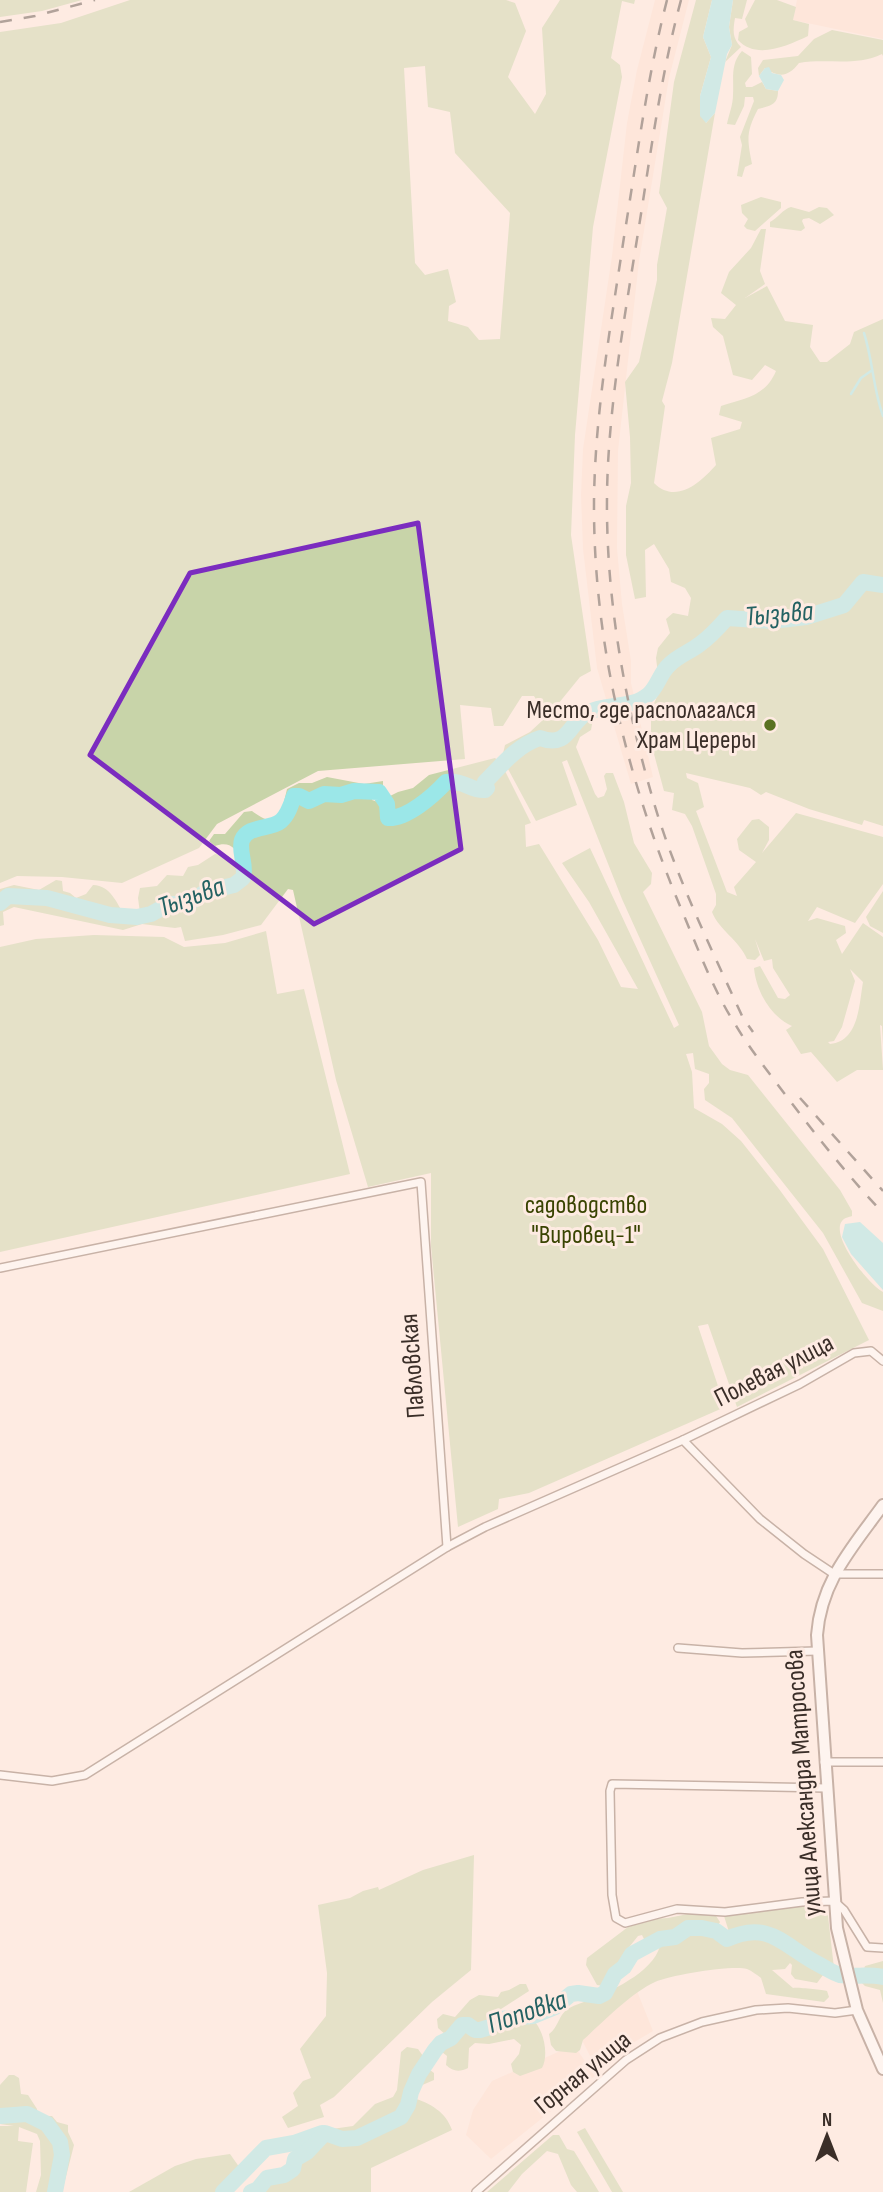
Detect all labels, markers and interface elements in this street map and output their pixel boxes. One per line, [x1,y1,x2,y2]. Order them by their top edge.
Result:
water label: Тызьва [743,595,815,633]
place label: Место, где располагался Храм Цереры [527,695,756,756]
marker: Место, где располагался Храм Цереры [762,717,778,733]
water label: Тызьва [153,870,229,924]
park label: садоводство "Вировец-1" [525,1190,647,1251]
street label: Павловская [394,1313,432,1419]
street label: Полевая улица [709,1328,839,1414]
street label: улица Александра Матросова [779,1648,829,1918]
water label: Поповка [483,1983,571,2041]
street label: Горная улица [528,2025,638,2121]
north arrow [792,2101,862,2171]
text: N [822,2109,832,2132]

